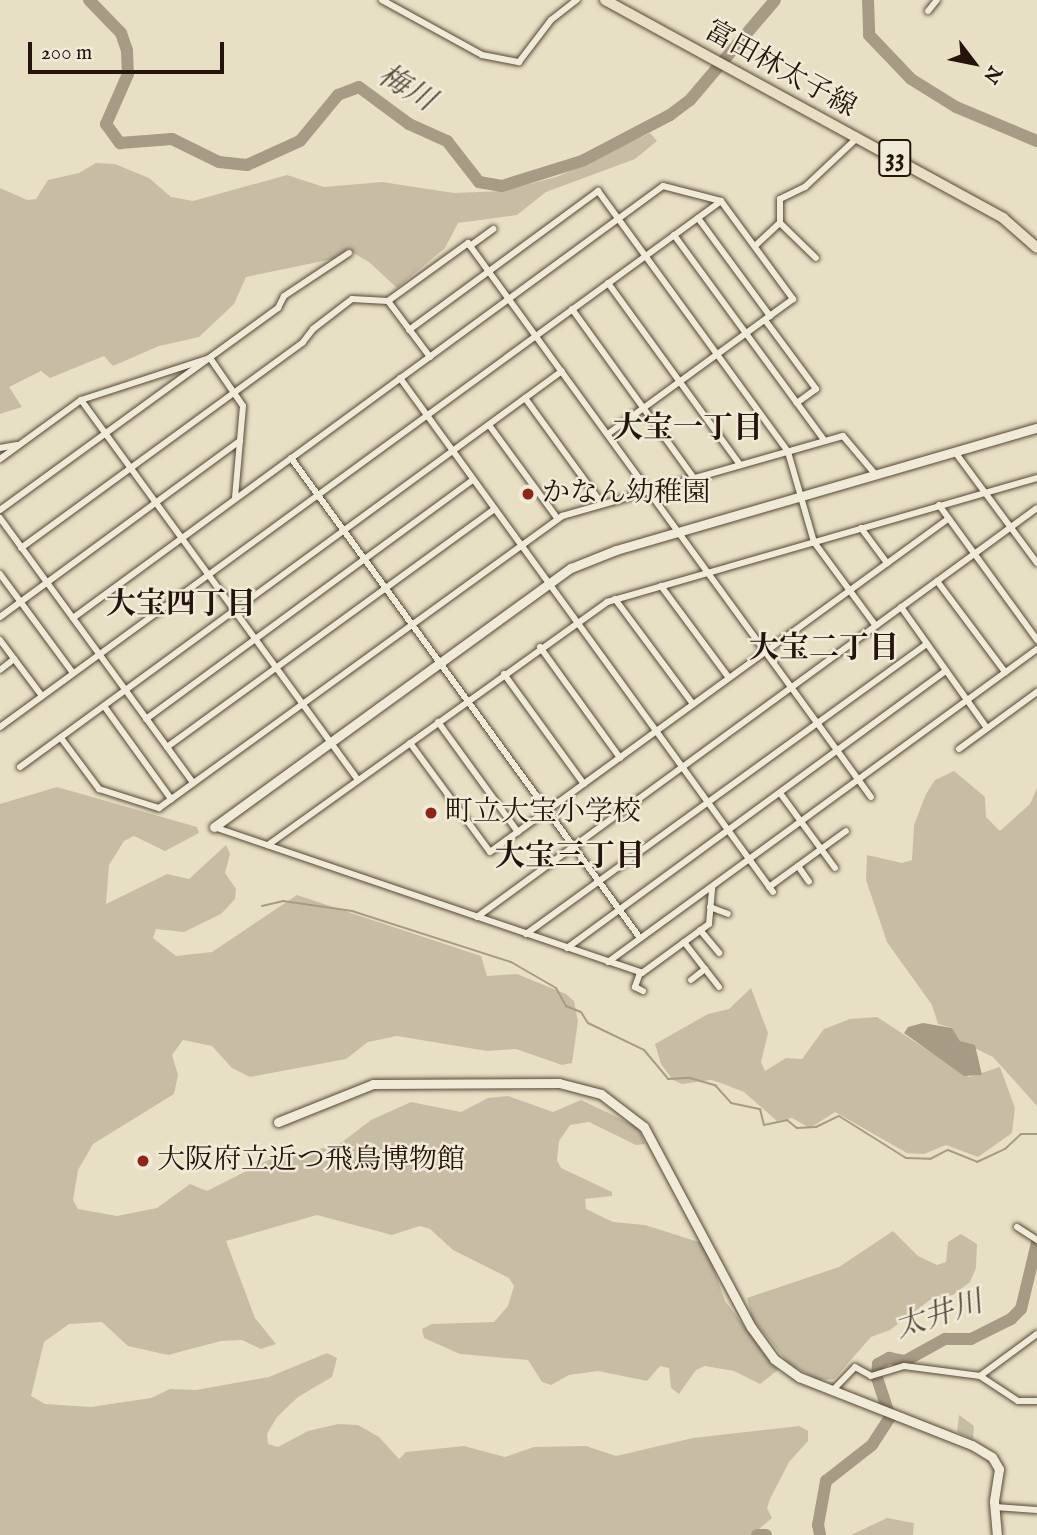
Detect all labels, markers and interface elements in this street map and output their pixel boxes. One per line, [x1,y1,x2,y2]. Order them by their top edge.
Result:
street label: 富田林太子線 [698,15,862,125]
scale bar [32,28,228,72]
north arrow [939,28,1009,98]
text: 200 m [41,40,92,67]
water label: 梅川 [371,58,441,120]
text: N [977,61,1006,87]
road number: 33 [878,136,912,181]
district label: 大宝一丁目 [613,411,763,447]
place label: かなん幼稚園 [542,477,710,511]
marker: かなん幼稚園 [520,486,536,502]
district label: 大宝四丁目 [106,587,256,623]
district label: 大宝二丁目 [749,631,899,667]
place label: 町立大宝小学校 [445,796,641,830]
marker: 町立大宝小学校 [423,805,439,821]
district label: 大宝三丁目 [495,839,645,875]
place label: 大阪府立近つ飛鳥博物館 [157,1144,465,1178]
marker: 大阪府立近つ飛鳥博物館 [135,1153,151,1169]
water label: 太井川 [891,1285,987,1347]

